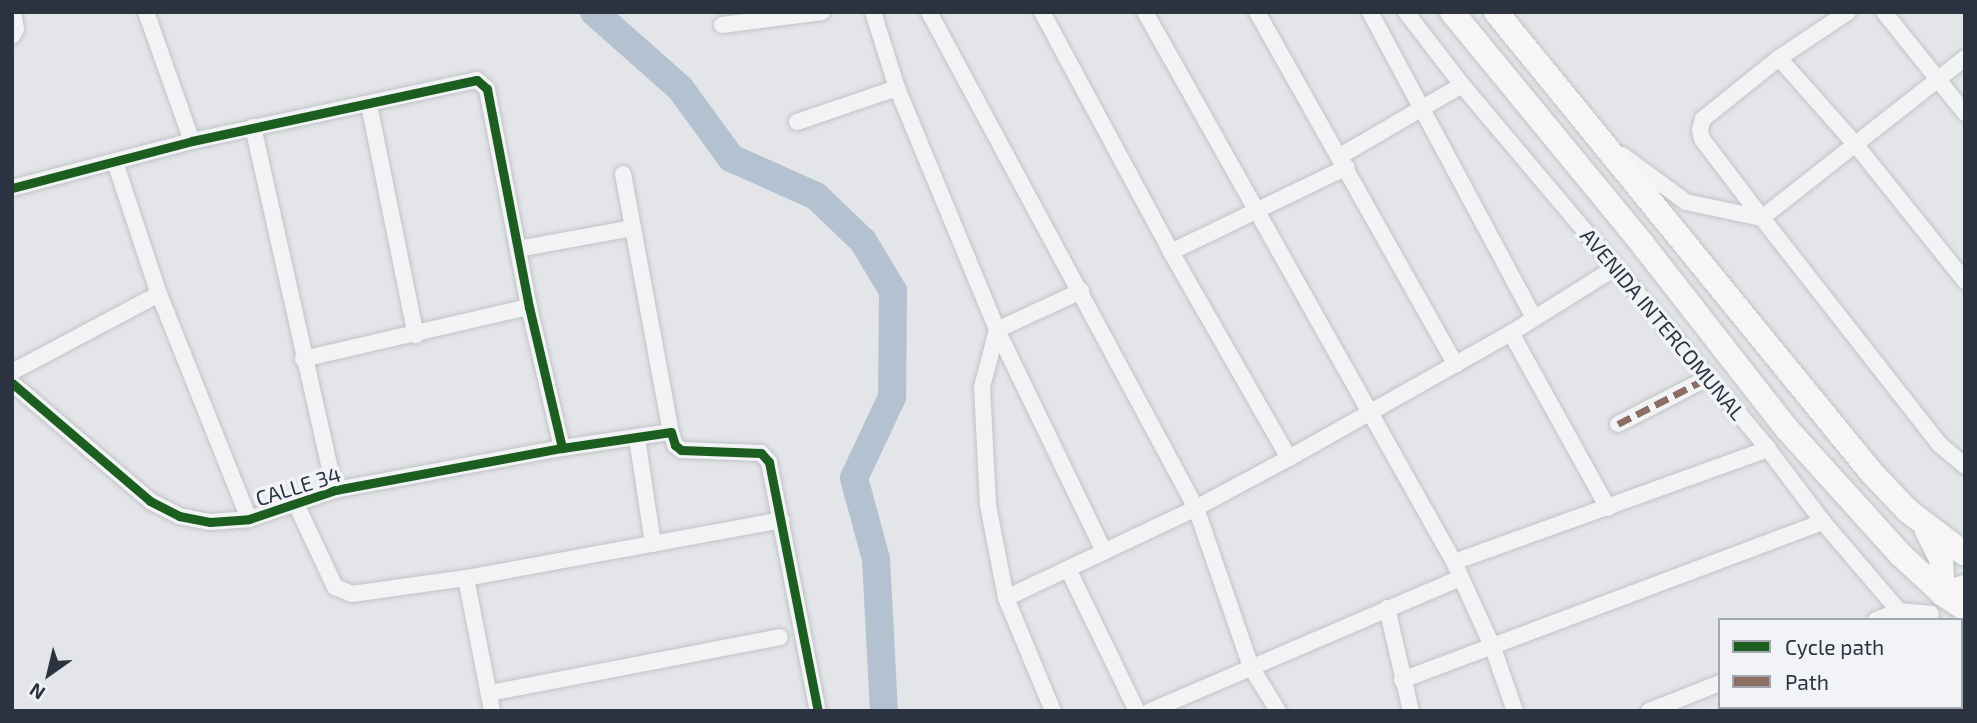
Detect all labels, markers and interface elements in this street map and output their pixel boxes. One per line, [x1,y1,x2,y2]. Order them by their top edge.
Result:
street label: AVENIDA INTERCOMUNAL [1575,223,1751,425]
street label: CALLE 34 [252,461,344,511]
legend [1718,618,1963,709]
text: Cycle path [1785,634,1884,659]
north arrow [14,639,84,709]
text: Path [1785,669,1829,694]
text: N [25,678,49,705]

